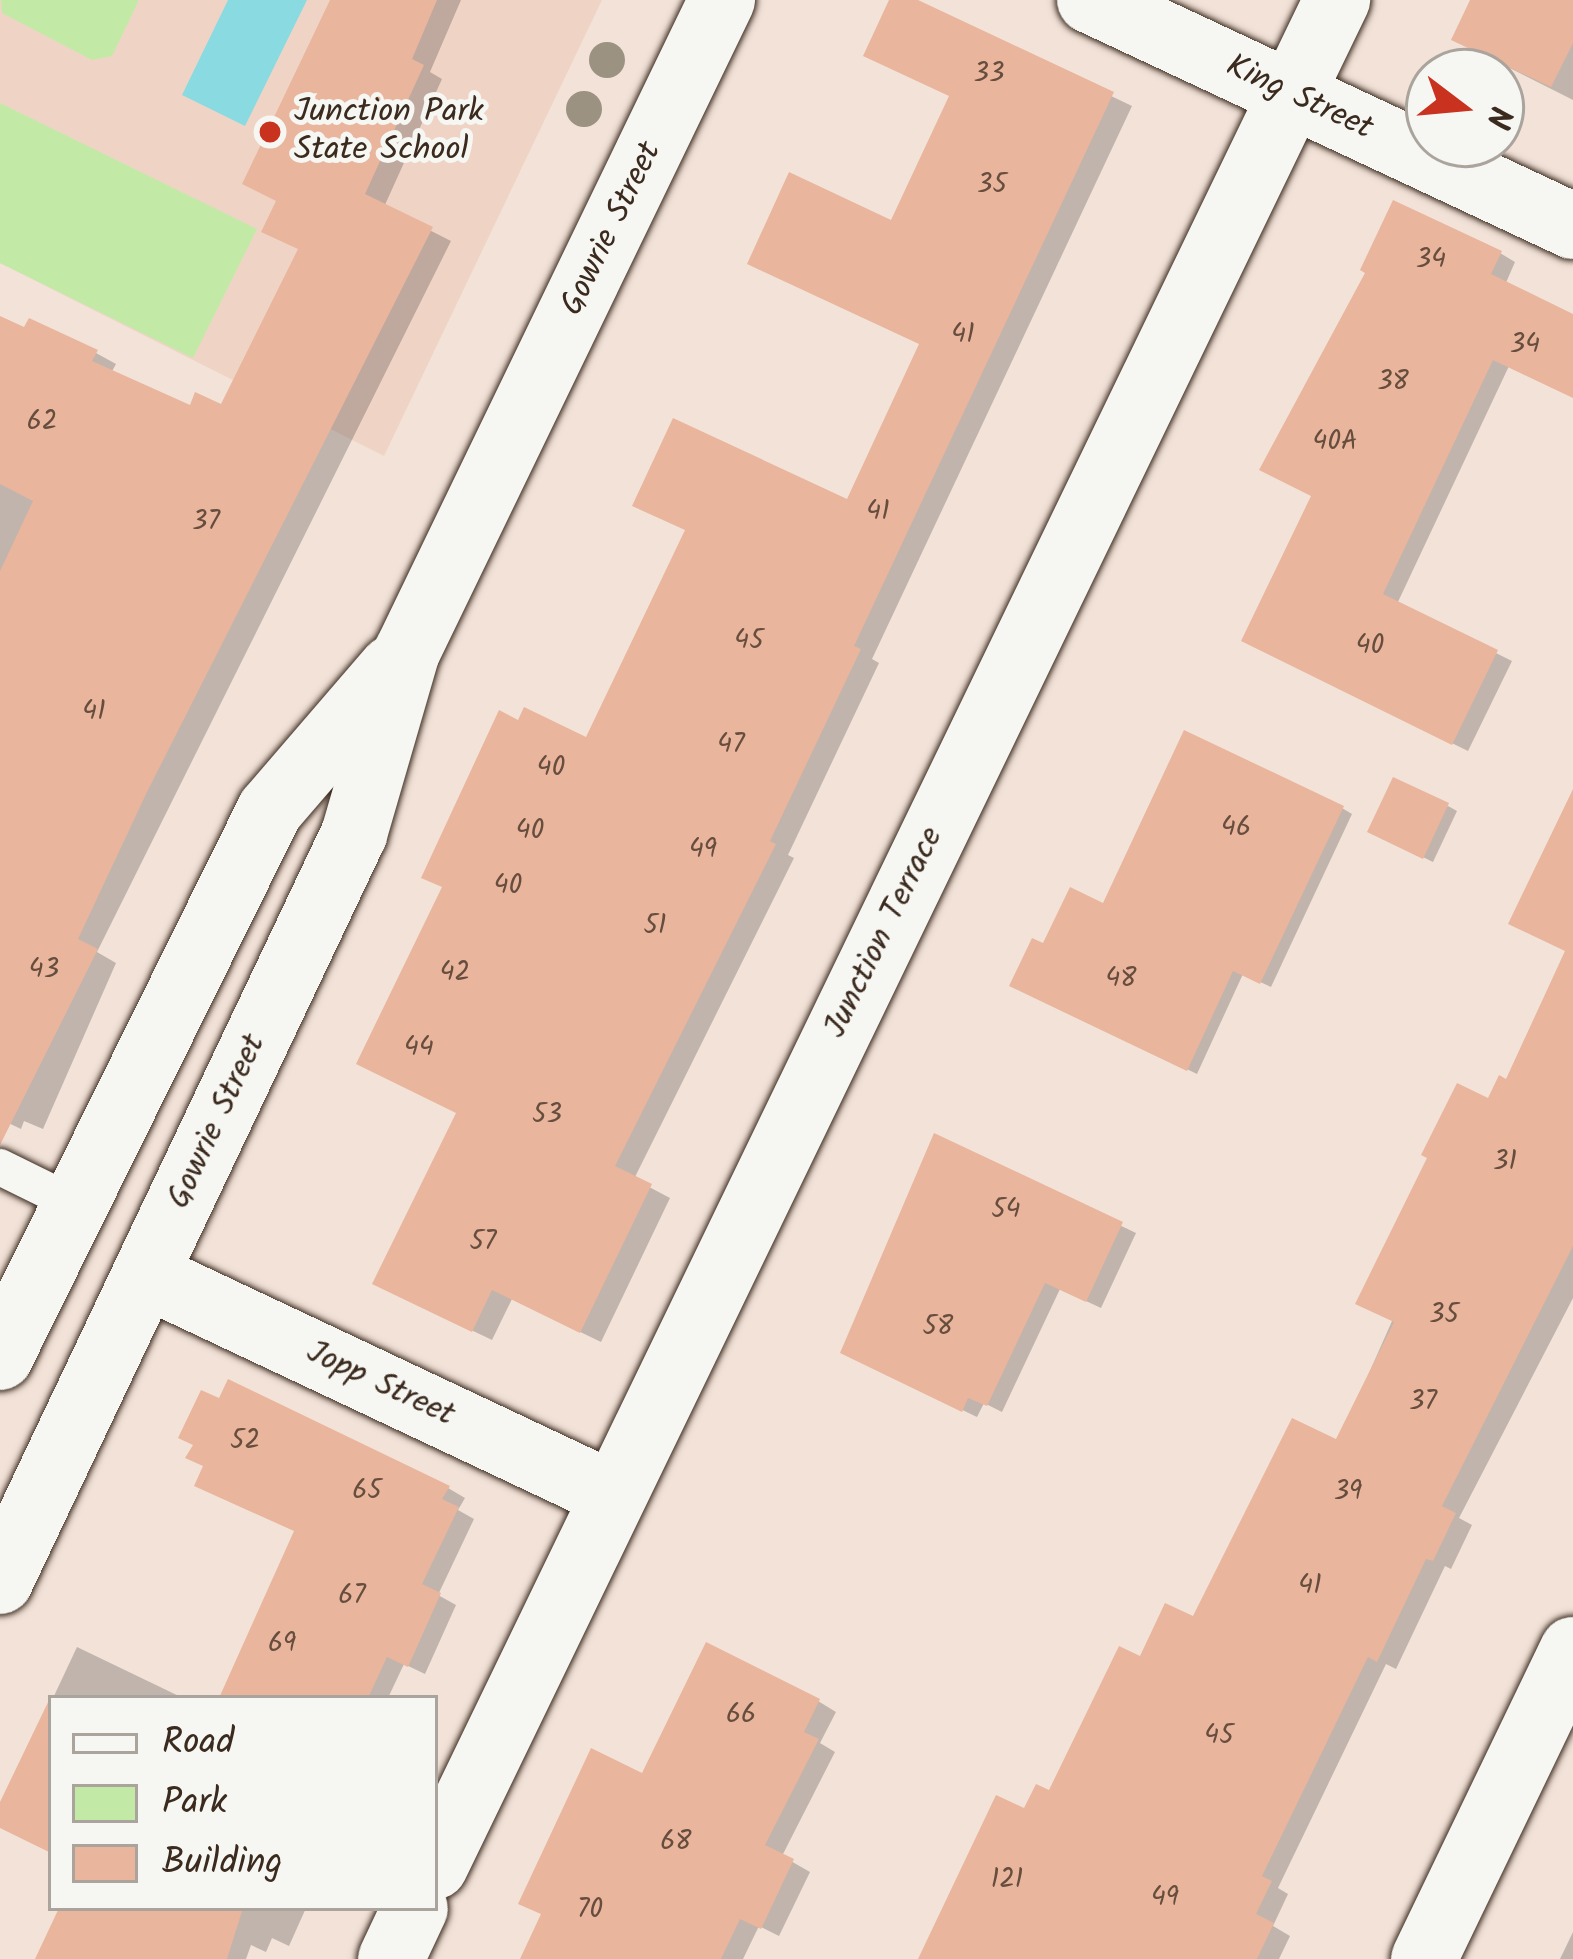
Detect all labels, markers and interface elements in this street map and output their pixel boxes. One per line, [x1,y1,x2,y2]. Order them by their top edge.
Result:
street label: King Street [1219,47,1379,149]
north arrow [1405,48,1525,168]
house number: 33 [974,58,1004,90]
place label: Junction Park State School [294,93,484,171]
text: N [1469,100,1526,135]
marker: Junction Park State School [257,119,283,145]
street label: Gowrie Street [553,136,671,322]
house number: 35 [977,169,1007,201]
house number: 34 [1416,244,1446,276]
house number: 41 [951,319,975,351]
house number: 34 [1510,329,1540,361]
house number: 38 [1377,366,1409,398]
house number: 62 [27,406,57,438]
house number: 40A [1313,426,1357,458]
house number: 41 [866,496,890,528]
house number: 37 [192,506,220,538]
house number: 45 [734,625,764,657]
house number: 40 [1356,630,1384,662]
house number: 41 [82,696,106,728]
house number: 47 [717,729,745,761]
house number: 40 [537,752,565,784]
house number: 46 [1221,812,1251,844]
house number: 40 [516,815,544,847]
street label: Junction Terrace [817,821,953,1045]
house number: 49 [689,834,717,866]
house number: 40 [494,870,522,902]
house number: 51 [644,910,666,942]
house number: 43 [29,954,59,986]
house number: 42 [440,957,470,989]
house number: 48 [1105,963,1137,995]
street label: Gowrie Street [160,1028,276,1216]
house number: 44 [404,1032,434,1064]
house number: 53 [532,1099,562,1131]
house number: 31 [1493,1146,1517,1178]
house number: 54 [991,1194,1021,1226]
house number: 57 [470,1226,496,1258]
house number: 35 [1429,1299,1459,1331]
house number: 58 [923,1311,953,1343]
street label: Jopp Street [300,1333,460,1437]
house number: 37 [1409,1386,1437,1418]
house number: 52 [230,1425,260,1457]
house number: 65 [352,1475,382,1507]
house number: 39 [1334,1476,1362,1508]
house number: 41 [1298,1570,1322,1602]
house number: 67 [338,1580,366,1612]
house number: 69 [268,1628,296,1660]
legend [48,1695,438,1911]
house number: 66 [726,1699,756,1731]
text: Road [162,1715,234,1772]
house number: 45 [1204,1720,1234,1752]
text: Park [162,1775,227,1832]
house number: 68 [660,1826,692,1858]
text: Building [162,1835,282,1892]
house number: 121 [991,1864,1023,1896]
house number: 49 [1151,1882,1179,1914]
house number: 70 [577,1894,603,1926]

